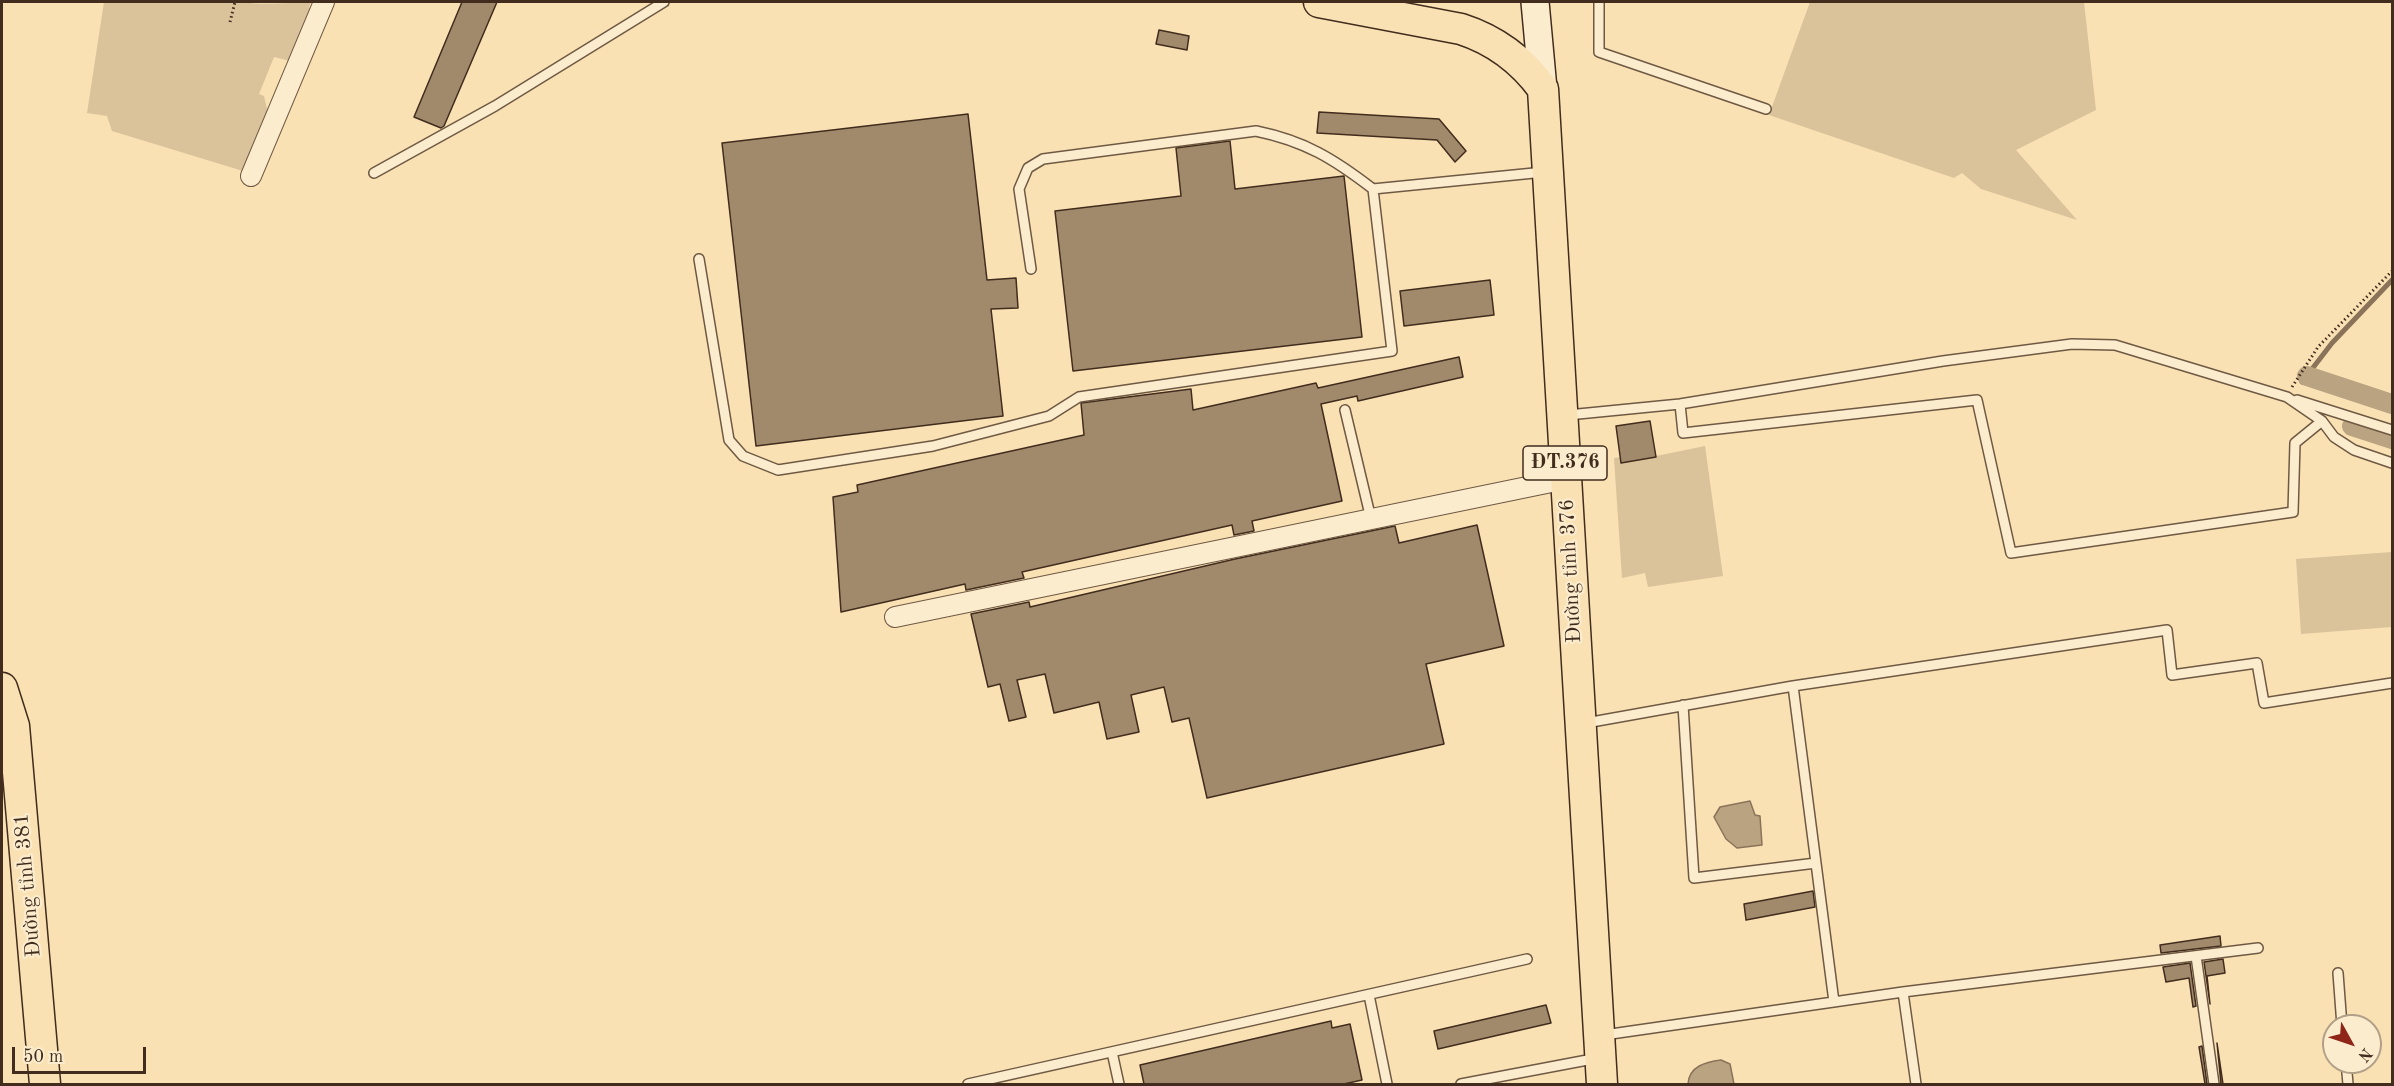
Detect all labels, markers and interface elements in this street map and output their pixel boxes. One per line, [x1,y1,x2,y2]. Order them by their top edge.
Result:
road number: ĐT.376 [1523,446,1607,480]
street label: Đường tỉnh 376 [1555,498,1587,644]
street label: Đường tỉnh 381 [9,812,47,958]
north arrow [2322,1014,2382,1074]
scale bar [15,1035,148,1073]
text: N [2354,1044,2374,1064]
text: 50 m [23,1048,63,1066]

